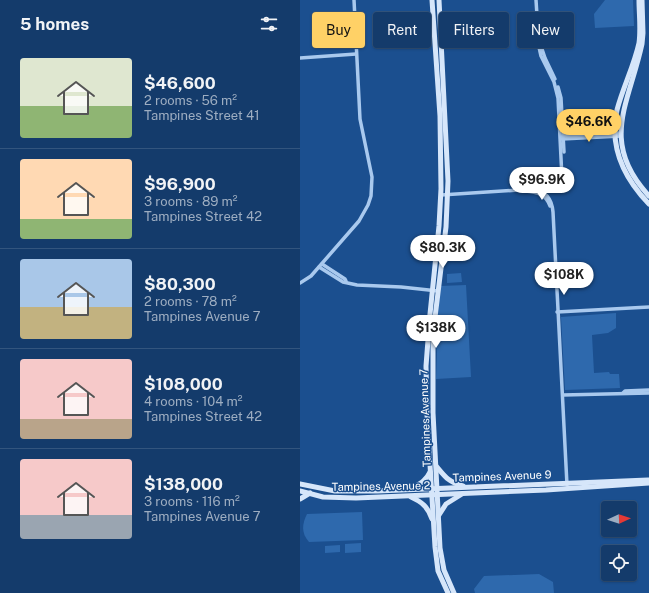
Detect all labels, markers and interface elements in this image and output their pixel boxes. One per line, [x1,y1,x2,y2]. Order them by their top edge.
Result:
chip: Buy [312,12,365,48]
chip: Rent [373,12,431,48]
chip: Filters [439,12,509,48]
chip: New [517,12,574,48]
icon: filters [258,13,280,35]
text: 5 homes [20,14,89,34]
text: $46,600 [144,73,216,93]
icon: home [52,74,100,122]
text: 2 rooms · 56 m² [144,93,237,108]
text: Tampines Street 41 [144,108,260,123]
pin: $46.6K [556,109,622,143]
text: $46.6K [565,114,613,129]
pin: $96.9K [509,167,575,201]
text: $96.9K [518,172,566,187]
text: $96,900 [144,174,216,194]
icon: home [52,175,100,223]
text: 3 rooms · 89 m² [144,194,238,209]
text: Tampines Street 42 [144,209,262,224]
pin: $80.3K [410,235,476,269]
text: $80.3K [419,240,467,255]
pin: $108K [536,262,592,296]
text: $108K [544,267,584,282]
text: $80,300 [144,274,216,294]
icon: home [52,275,100,323]
text: 2 rooms · 78 m² [144,294,237,309]
text: Tampines Avenue 7 [144,309,260,324]
pin: $138K [408,315,464,349]
text: $138K [415,320,457,335]
street label: Tampines Avenue 7 [417,368,433,467]
text: $108,000 [144,374,223,394]
icon: home [52,375,100,423]
text: 4 rooms · 104 m² [144,394,243,409]
text: Tampines Street 42 [144,409,262,424]
street label: Tampines Avenue 9 [452,468,552,484]
text: $138,000 [144,474,223,494]
icon: home [52,475,100,523]
street label: Tampines Avenue 2 [332,479,431,493]
text: 3 rooms · 116 m² [144,494,240,509]
north arrow [601,501,637,537]
map controls [601,501,637,581]
text: Tampines Avenue 7 [144,509,260,524]
button: locate [601,545,637,581]

